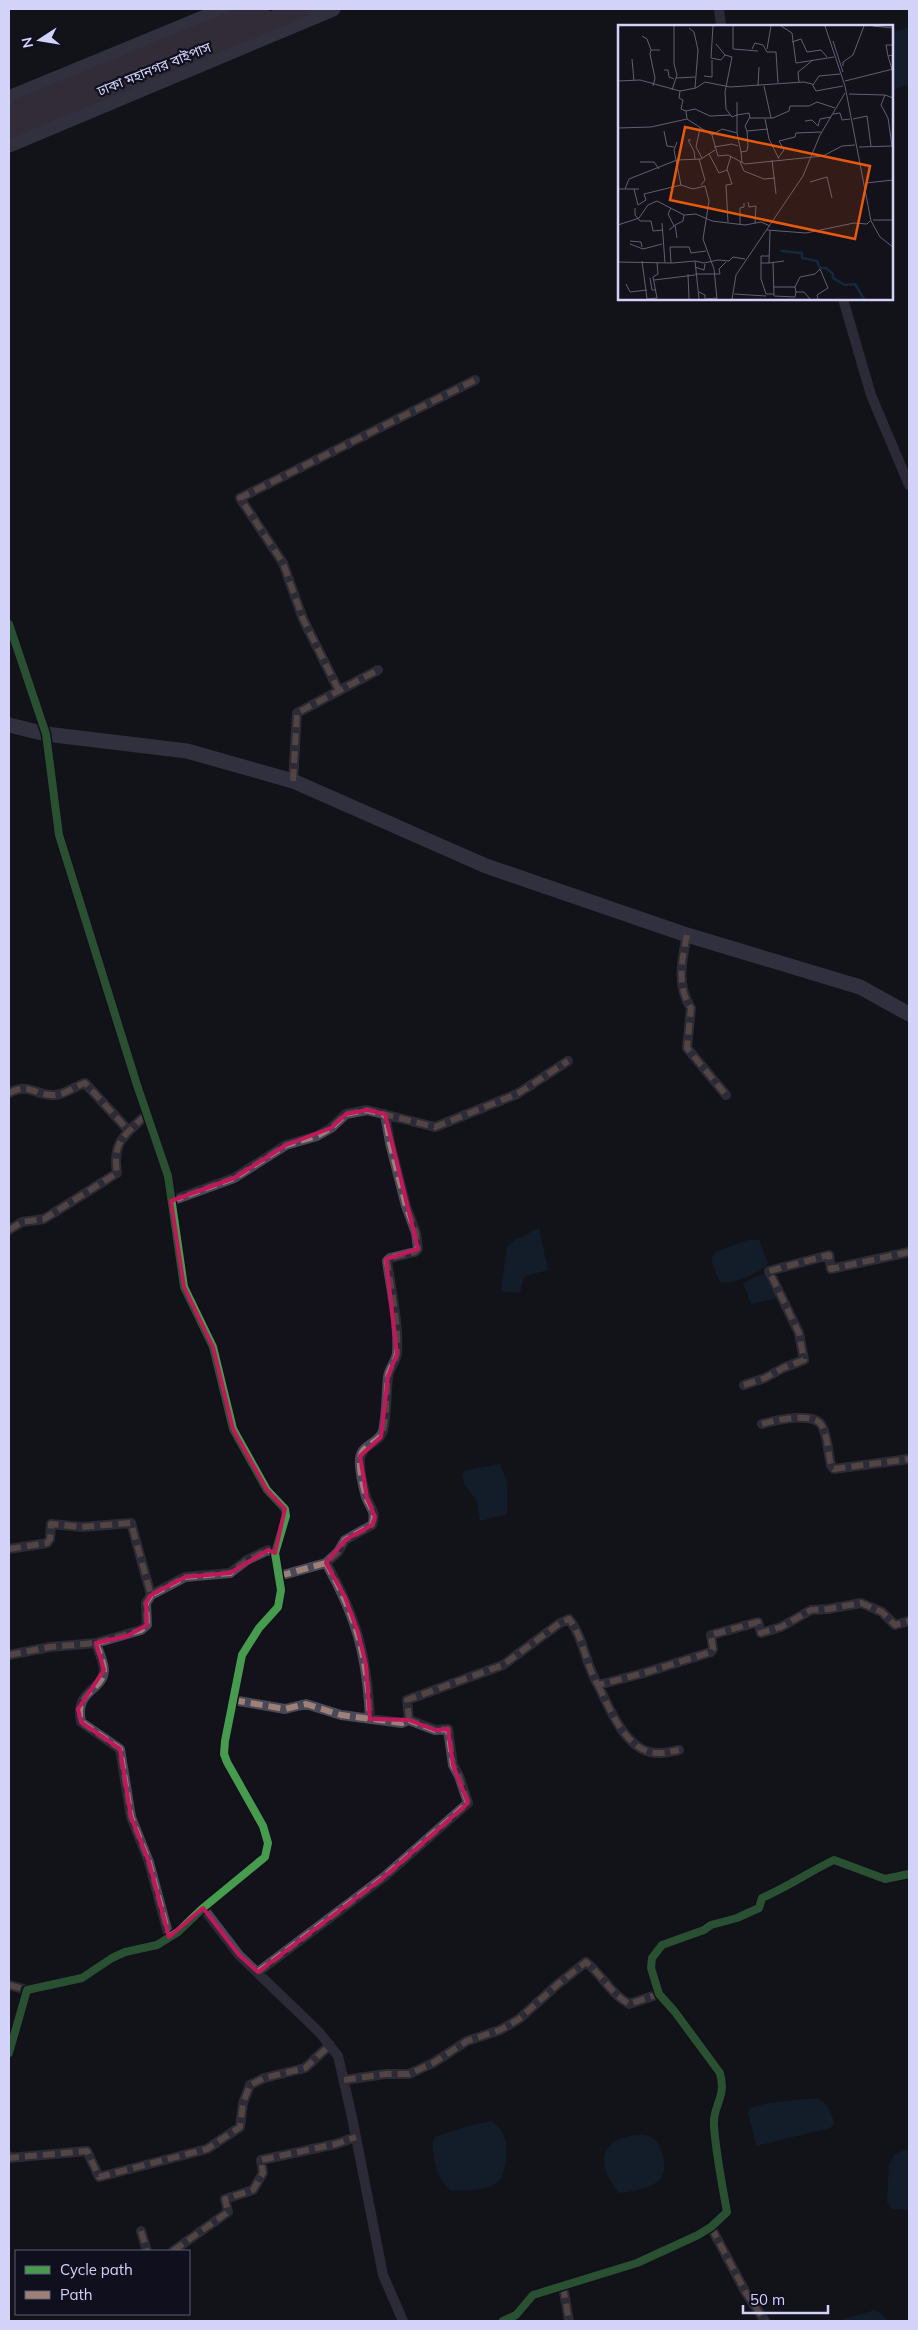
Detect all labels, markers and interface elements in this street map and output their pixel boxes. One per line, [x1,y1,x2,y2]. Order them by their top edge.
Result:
north arrow [15,15,65,65]
inset map [618,25,893,300]
text: N [17,36,37,50]
street label: ঢাকা মহানগর বাইপাস [93,38,214,100]
legend [15,2250,190,2315]
text: Cycle path [60,2260,133,2279]
scale bar [743,2282,828,2314]
text: Path [60,2285,92,2304]
text: 50 m [750,2290,785,2309]

